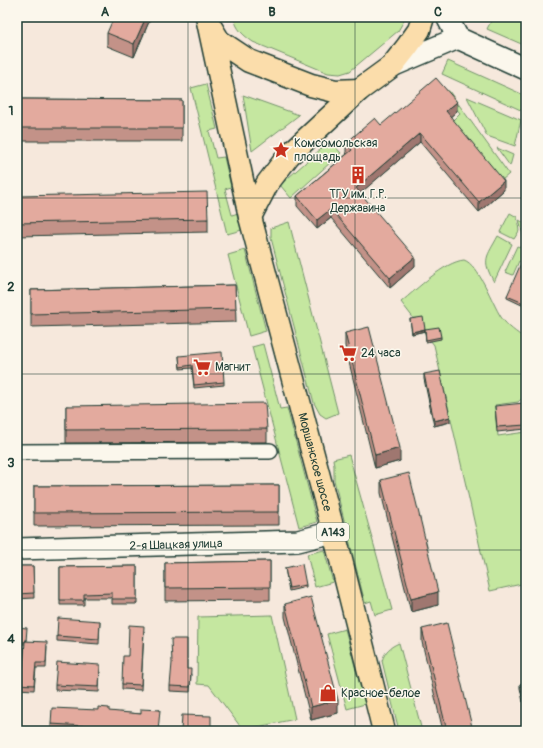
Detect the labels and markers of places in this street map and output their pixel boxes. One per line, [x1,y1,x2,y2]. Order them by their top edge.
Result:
place label: Комсомольская площадь [294,136,378,165]
place icon: Комсомольская площадь [271,140,291,160]
building icon: ТГУ им. Г.Р. Державина [348,165,368,185]
place label: ТГУ им. Г.Р. Державина [329,187,387,216]
supermarket icon: 24 часа [338,343,358,363]
place label: 24 часа [361,346,401,361]
supermarket icon: Магнит [192,357,212,377]
place label: Магнит [215,360,251,375]
shop icon: Красное-белое [318,683,338,703]
place label: Красное-белое [341,686,420,701]

